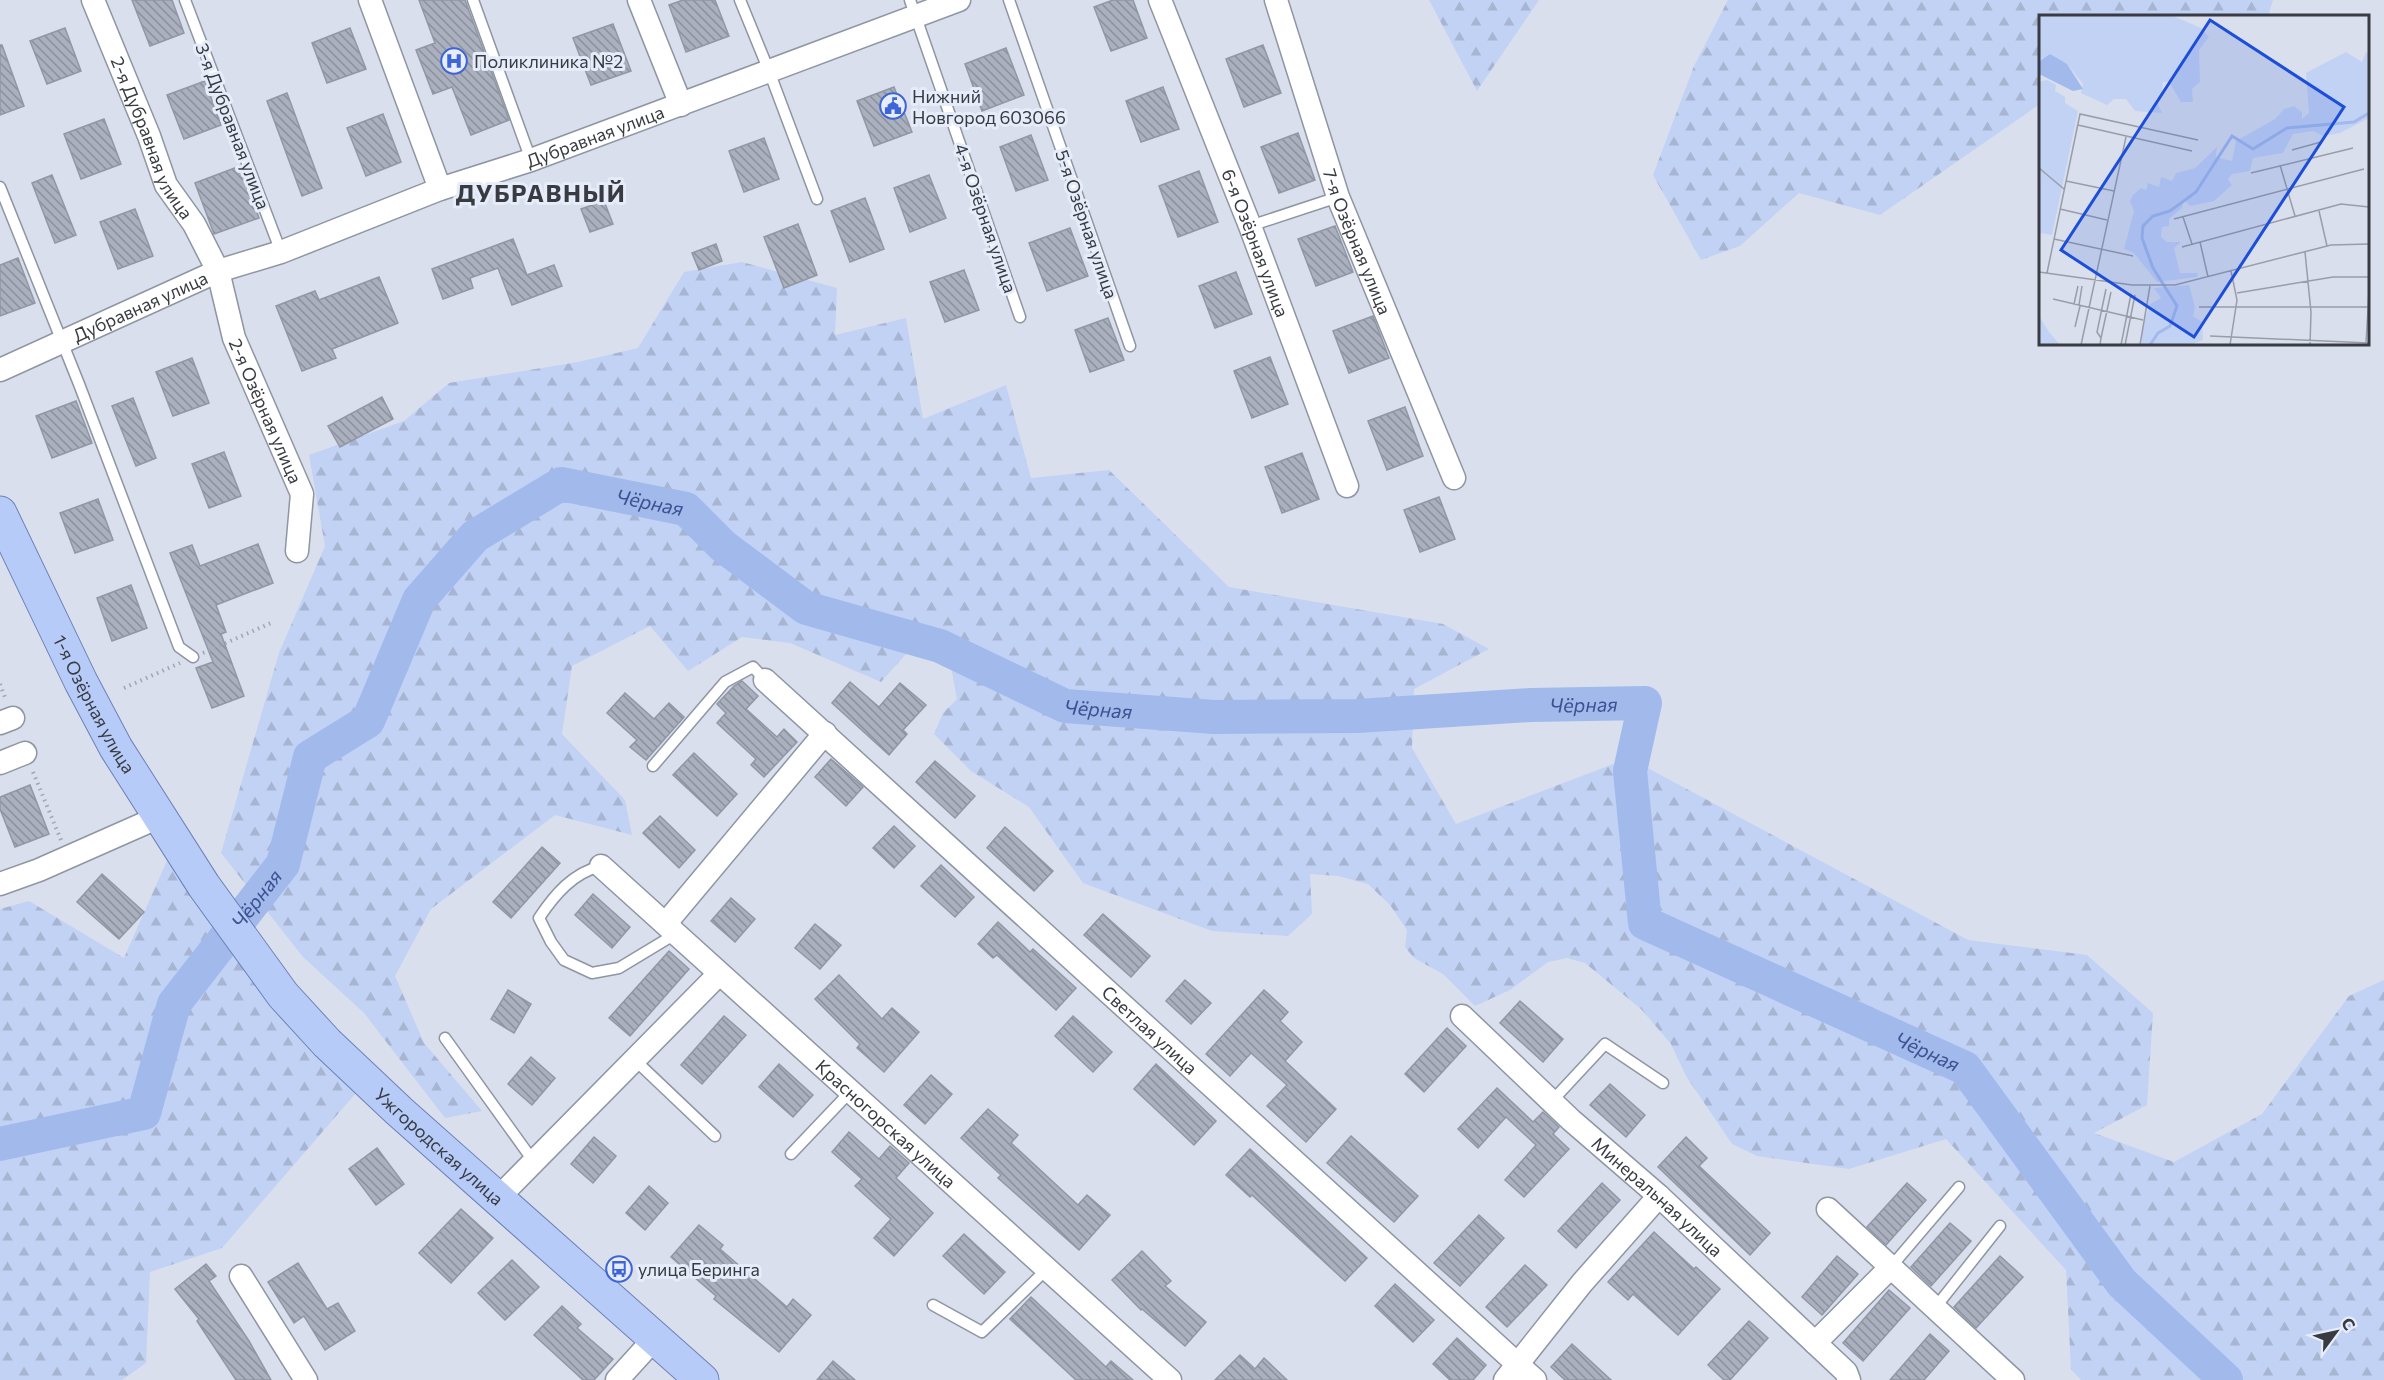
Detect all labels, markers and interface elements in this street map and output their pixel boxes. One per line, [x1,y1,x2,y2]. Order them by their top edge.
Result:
inset map [2039,15,2369,345]
street label: 3-я Дубравная улица [191,40,275,212]
hospital icon: Поликлиника №2 [439,46,469,76]
place label: Поликлиника №2 [474,50,623,72]
street label: 2-я Дубравная улица [106,53,198,223]
place label: Нижний Новгород 603066 [912,85,1066,128]
public building icon: Нижний Новгород 603066 [878,91,908,121]
street label: Дубравная улица [523,100,667,172]
street label: 4-я Озёрная улица [950,140,1022,296]
street label: 5-я Озёрная улица [1051,147,1123,301]
street label: 6-я Озёрная улица [1217,166,1294,320]
street label: 7-я Озёрная улица [1319,166,1396,318]
district label: ДУБРАВНЫЙ [456,178,626,207]
street label: Дубравная улица [69,266,211,346]
street label: 2-я Озёрная улица [225,335,307,487]
water label: Чёрная [614,483,686,520]
street label: 1-я Озёрная улица [49,631,140,777]
water label: Чёрная [1549,691,1618,717]
water label: Чёрная [1063,694,1133,723]
water label: Чёрная [226,864,286,933]
street label: Светлая улица [1097,981,1202,1079]
water label: Чёрная [1892,1026,1964,1076]
street label: Красногорская улица [811,1055,960,1192]
street label: Ужгородская улица [370,1083,508,1210]
street label: Минеральная улица [1587,1132,1727,1261]
bus stop icon: улица Беринга [604,1254,634,1284]
place label: улица Беринга [638,1258,760,1280]
north arrow [2306,1302,2366,1362]
text: С [2338,1314,2360,1333]

